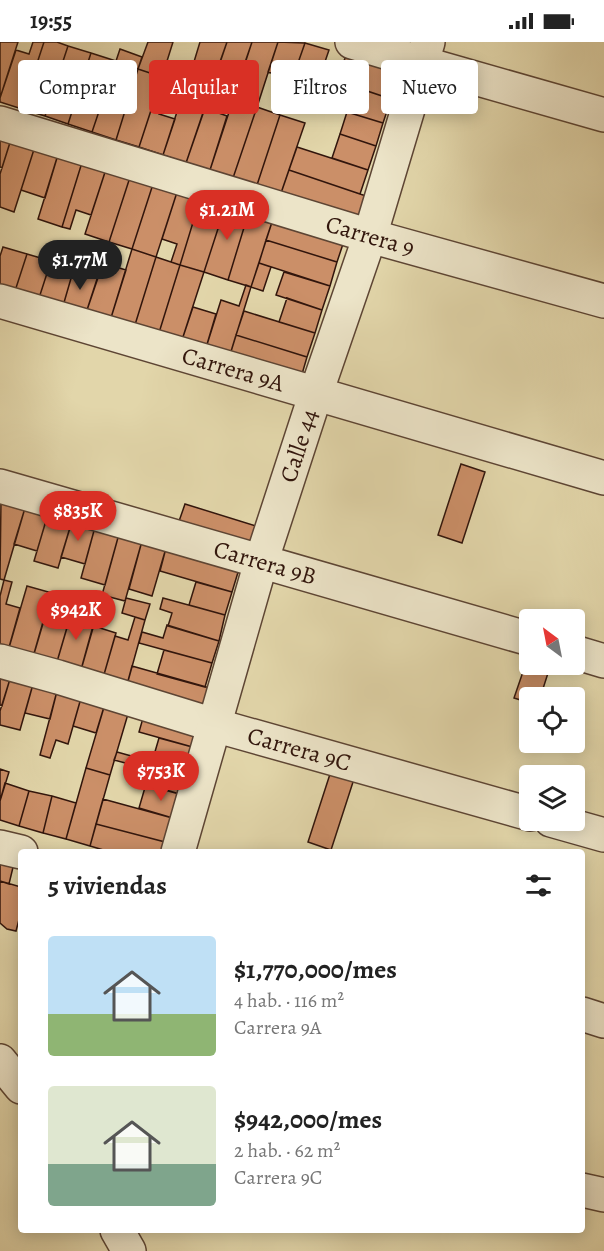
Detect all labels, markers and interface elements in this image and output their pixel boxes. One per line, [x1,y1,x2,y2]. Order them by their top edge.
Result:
text: 19:55 [30,6,72,36]
chip: Comprar [18,60,137,114]
chip: Alquilar [149,60,259,114]
chip: Filtros [271,60,369,114]
chip: Nuevo [381,60,478,114]
pin: $1.21M [178,190,276,241]
text: $1.21M [199,196,255,223]
street label: Carrera 9 [322,207,418,264]
pin: $1.77M [31,240,129,291]
text: $1.77M [52,246,108,273]
street label: Carrera 9A [178,339,289,400]
street label: Calle 44 [272,405,326,486]
pin: $835K [36,491,120,542]
text: $835K [53,497,103,524]
street label: Carrera 9B [210,533,320,593]
pin: $942K [34,590,118,641]
text: $942K [51,596,101,623]
north arrow [519,609,585,675]
map controls [519,609,585,831]
button: locate [519,687,585,753]
street label: Carrera 9C [244,719,355,779]
pin: $753K [119,751,203,802]
text: $753K [137,757,185,784]
button: layers [519,765,585,831]
text: 5 viviendas [48,868,167,903]
icon: filters [522,869,555,902]
text: $1,770,000/mes [234,952,397,987]
icon: home [96,960,168,1032]
text: 4 hab. · 116 m² [234,987,344,1014]
text: Carrera 9A [234,1014,321,1041]
text: $942,000/mes [234,1102,382,1137]
icon: home [96,1110,168,1182]
text: 2 hab. · 62 m² [234,1137,340,1164]
text: Carrera 9C [234,1164,322,1191]

